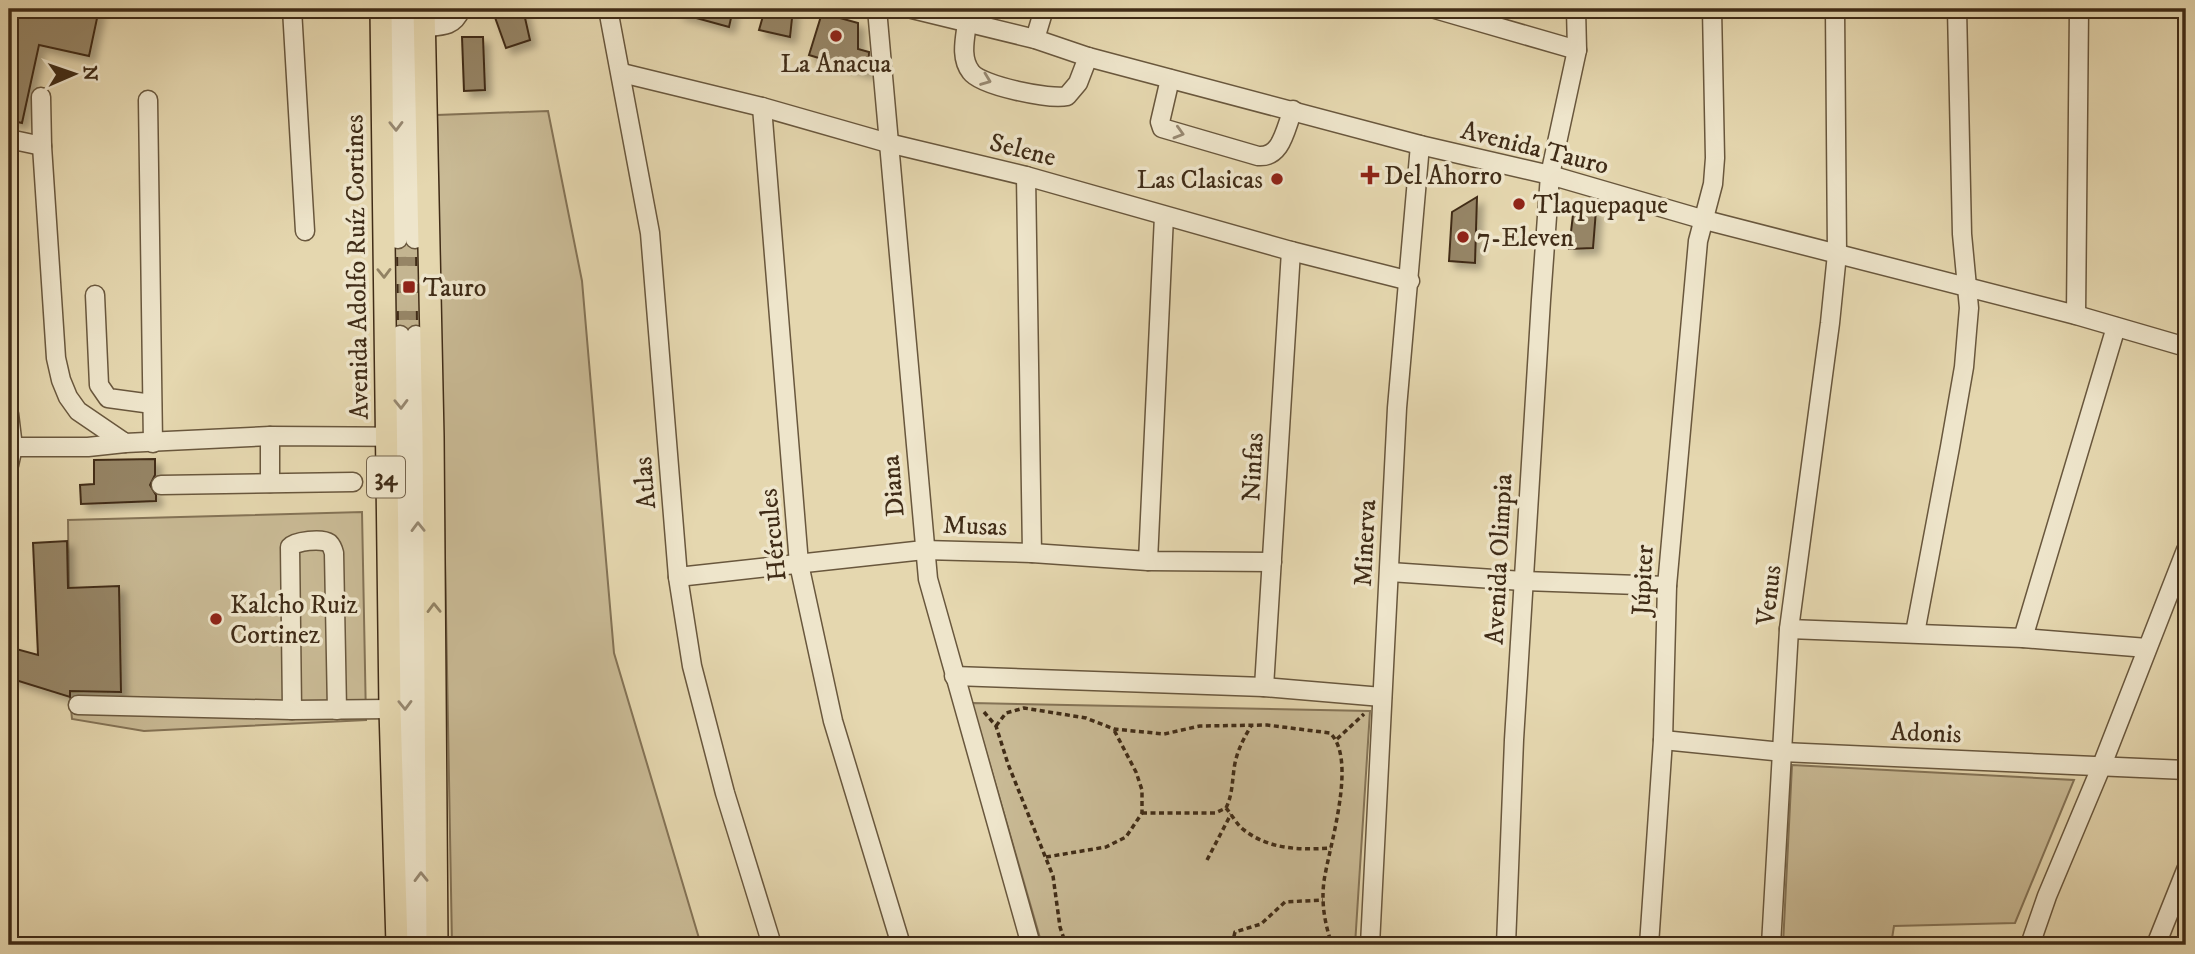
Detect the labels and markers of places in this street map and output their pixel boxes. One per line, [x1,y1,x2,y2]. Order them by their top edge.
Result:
marker: La Anacua [828,28,844,44]
place label: La Anacua [780,48,892,81]
place label: Del Ahorro [1384,160,1502,193]
place label: Las Clasicas [1137,164,1263,197]
marker: Del Ahorro [1362,167,1378,183]
marker: Las Clasicas [1269,171,1285,187]
place label: Tlaquepaque [1533,189,1668,222]
marker: Tlaquepaque [1511,196,1527,212]
place label: 7-Eleven [1477,222,1574,255]
marker: 7-Eleven [1455,229,1471,245]
place label: Tauro [423,272,486,305]
marker: Tauro [401,279,417,295]
place label: Kalcho Ruiz Cortinez [230,589,358,652]
marker: Kalcho Ruiz Cortinez [208,611,224,627]

